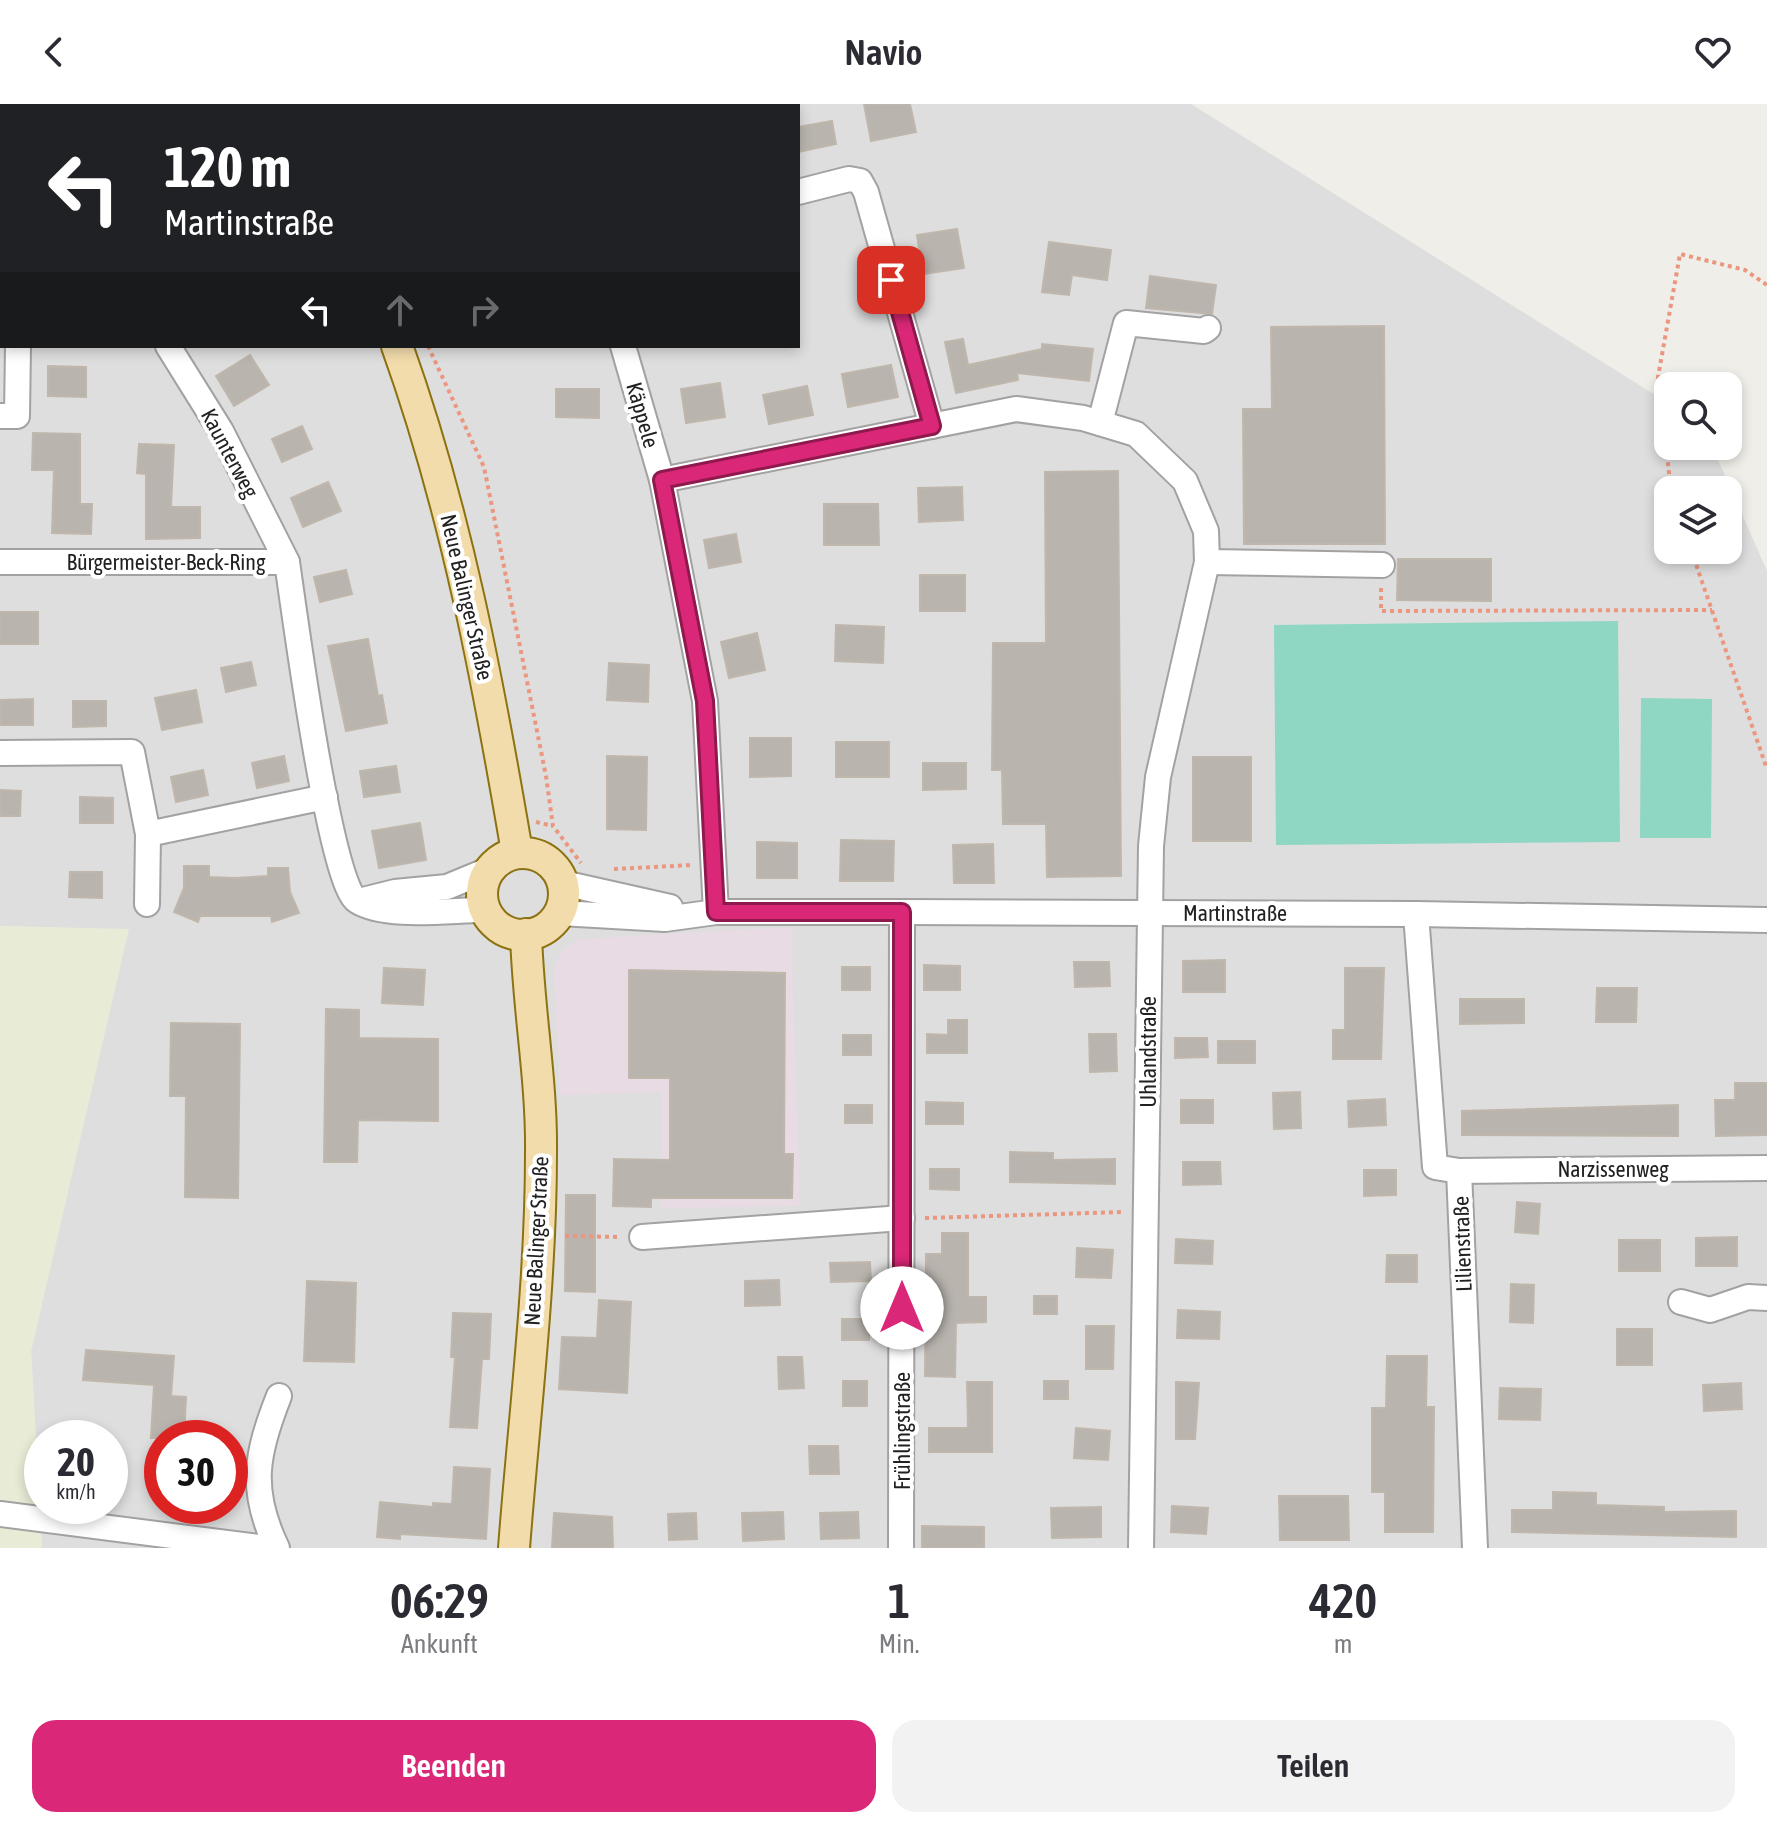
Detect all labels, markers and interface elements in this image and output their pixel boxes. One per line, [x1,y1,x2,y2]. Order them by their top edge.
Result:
icon: back [32,30,76,74]
icon: heart [1691,30,1735,74]
text: Navio [844,31,923,73]
text: 120 m [164,135,291,199]
icon: left [32,136,136,240]
text: Martinstraße [164,201,334,243]
pin [857,246,925,314]
icon: arrive [869,258,913,302]
icon: left [294,288,338,332]
icon: ahead [378,288,422,332]
icon: right [462,288,506,332]
map controls [1654,372,1742,564]
button: search [1654,372,1742,460]
street label: Käppele [621,379,665,451]
street label: Kaunterweg [196,404,264,502]
button: layers [1654,476,1742,564]
street label: Neue Balinger Straße [435,511,499,683]
street label: Bürgermeister-Beck-Ring [67,549,266,575]
street label: Martinstraße [1183,900,1287,926]
street label: Uhlandstraße [1135,996,1161,1108]
street label: Neue Balinger Straße [519,1156,553,1326]
street label: Narzissenweg [1557,1156,1669,1182]
street label: Lilienstraße [1447,1196,1477,1292]
position arrow [860,1266,944,1350]
street label: Frühlingstraße [889,1372,915,1490]
speed limit sign: 30 [144,1420,248,1524]
text: 20 [57,1439,95,1484]
text: km/h [56,1480,96,1503]
text: 06:29 [390,1573,489,1628]
text: 1 [888,1573,910,1628]
text: 420 [1309,1573,1377,1628]
text: Ankunft [401,1629,478,1659]
text: Min. [879,1629,919,1659]
text: m [1334,1629,1353,1659]
button: Beenden [32,1720,876,1812]
button: Teilen [892,1720,1735,1812]

